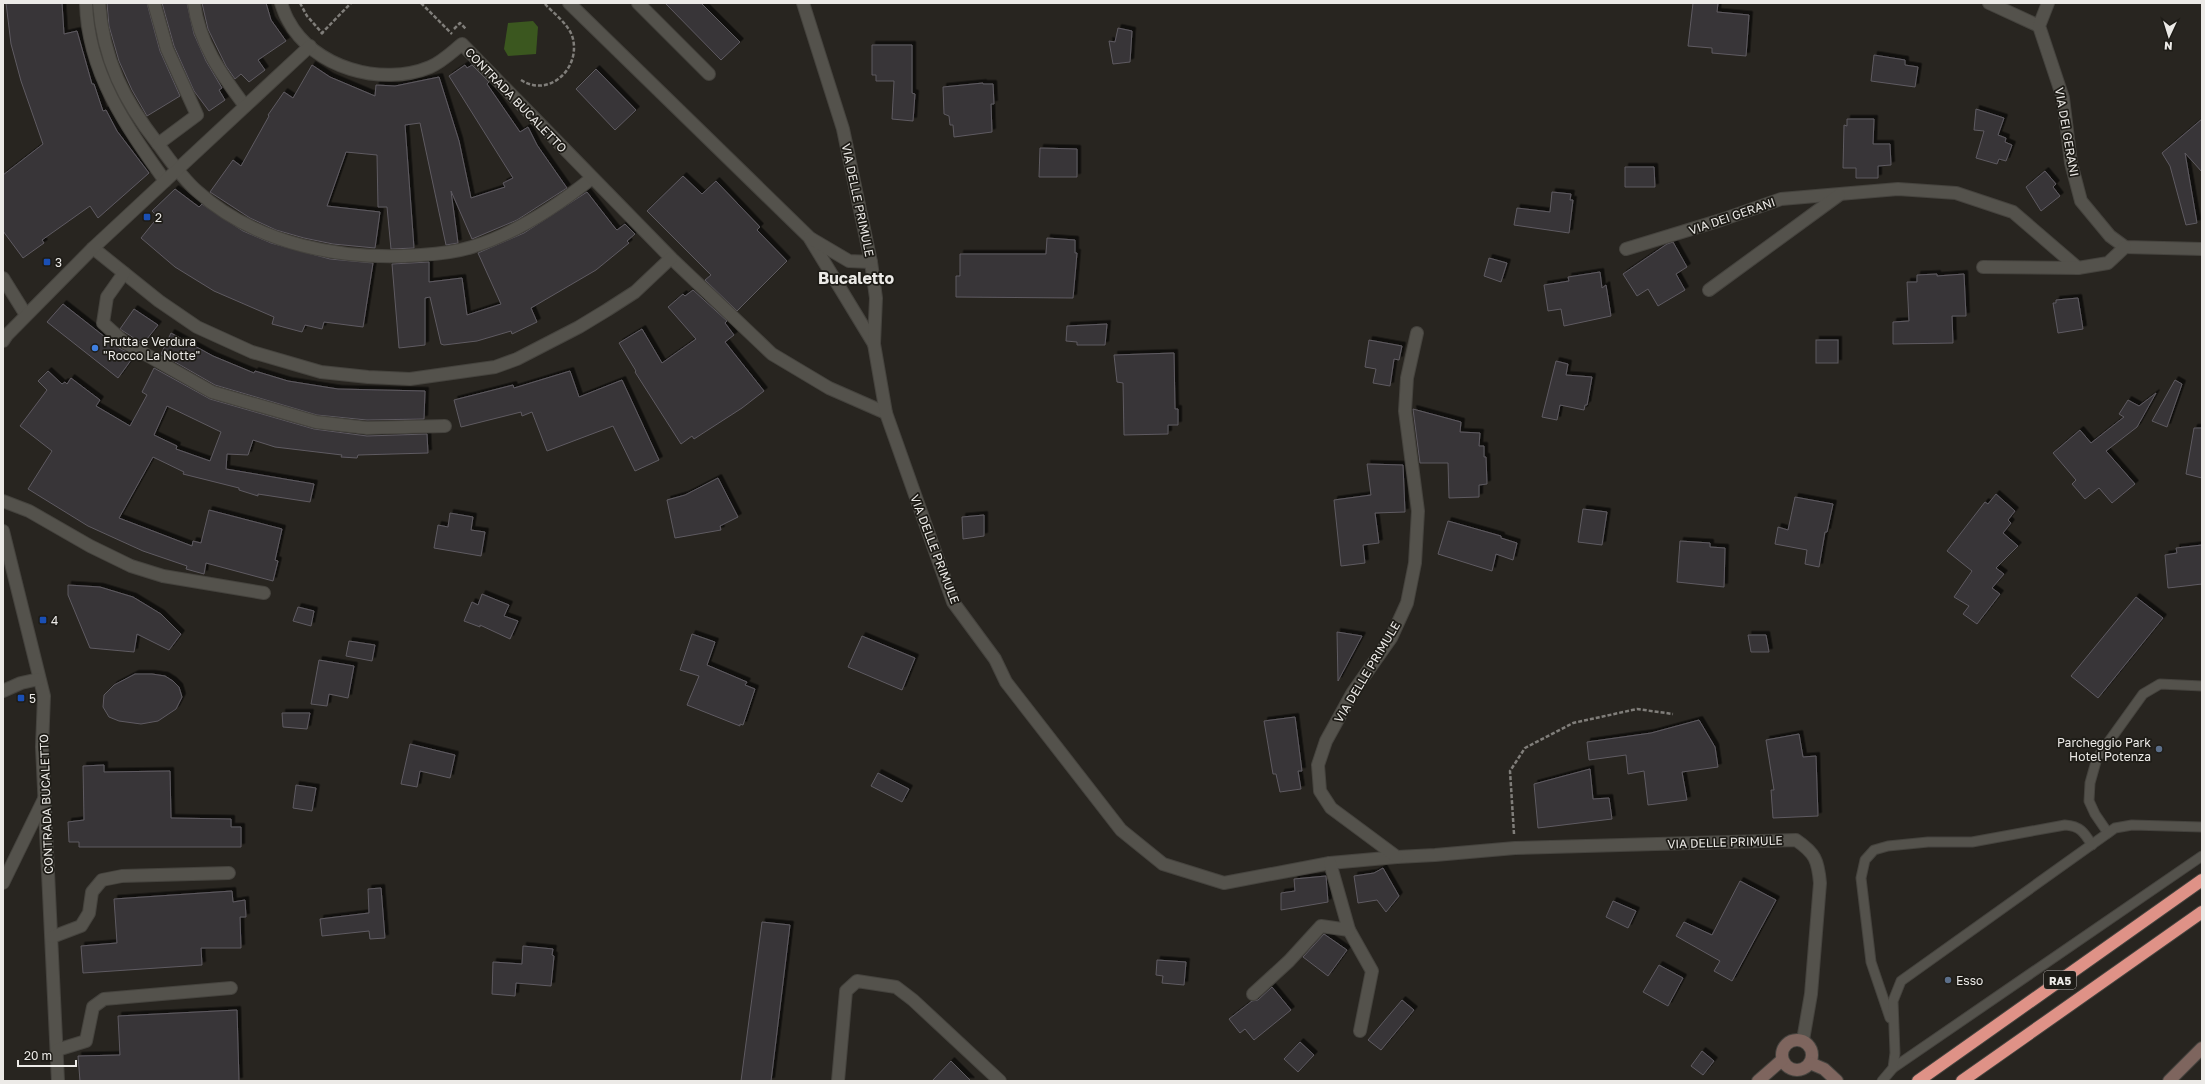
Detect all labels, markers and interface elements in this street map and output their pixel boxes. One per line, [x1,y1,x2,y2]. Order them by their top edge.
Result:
north arrow [2149,16,2189,56]
text: N [2164,40,2173,53]
street label: CONTRADA BUCALETTO [462,44,570,156]
street label: VIA DEI GERANI [2052,86,2082,178]
street label: VIA DELLE PRIMULE [839,142,877,258]
street label: VIA DEI GERANI [1687,194,1777,238]
place label: 2 [155,210,162,225]
marker: 2 [142,212,152,222]
place label: 3 [55,255,62,270]
marker: 3 [42,257,52,267]
district label: Bucaletto [818,268,894,288]
place label: Frutta e Verdura "Rocco La Notte" [103,334,200,363]
marker: Frutta e Verdura "Rocco La Notte" [90,343,100,353]
street label: VIA DELLE PRIMULE [907,492,963,606]
place label: 4 [51,613,58,628]
marker: 4 [38,615,48,625]
street label: VIA DELLE PRIMULE [1331,619,1403,725]
place label: 5 [29,691,36,706]
marker: 5 [16,693,26,703]
street label: CONTRADA BUCALETTO [36,734,56,874]
place label: Parcheggio Park Hotel Potenza [2057,735,2151,764]
marker: Parcheggio Park Hotel Potenza [2154,744,2164,754]
street label: VIA DELLE PRIMULE [1667,832,1783,852]
road number: RA5 [2044,971,2076,989]
place label: Esso [1956,973,1983,988]
marker: Esso [1943,975,1953,985]
scale bar [18,1042,76,1068]
text: 20 m [24,1048,52,1063]

